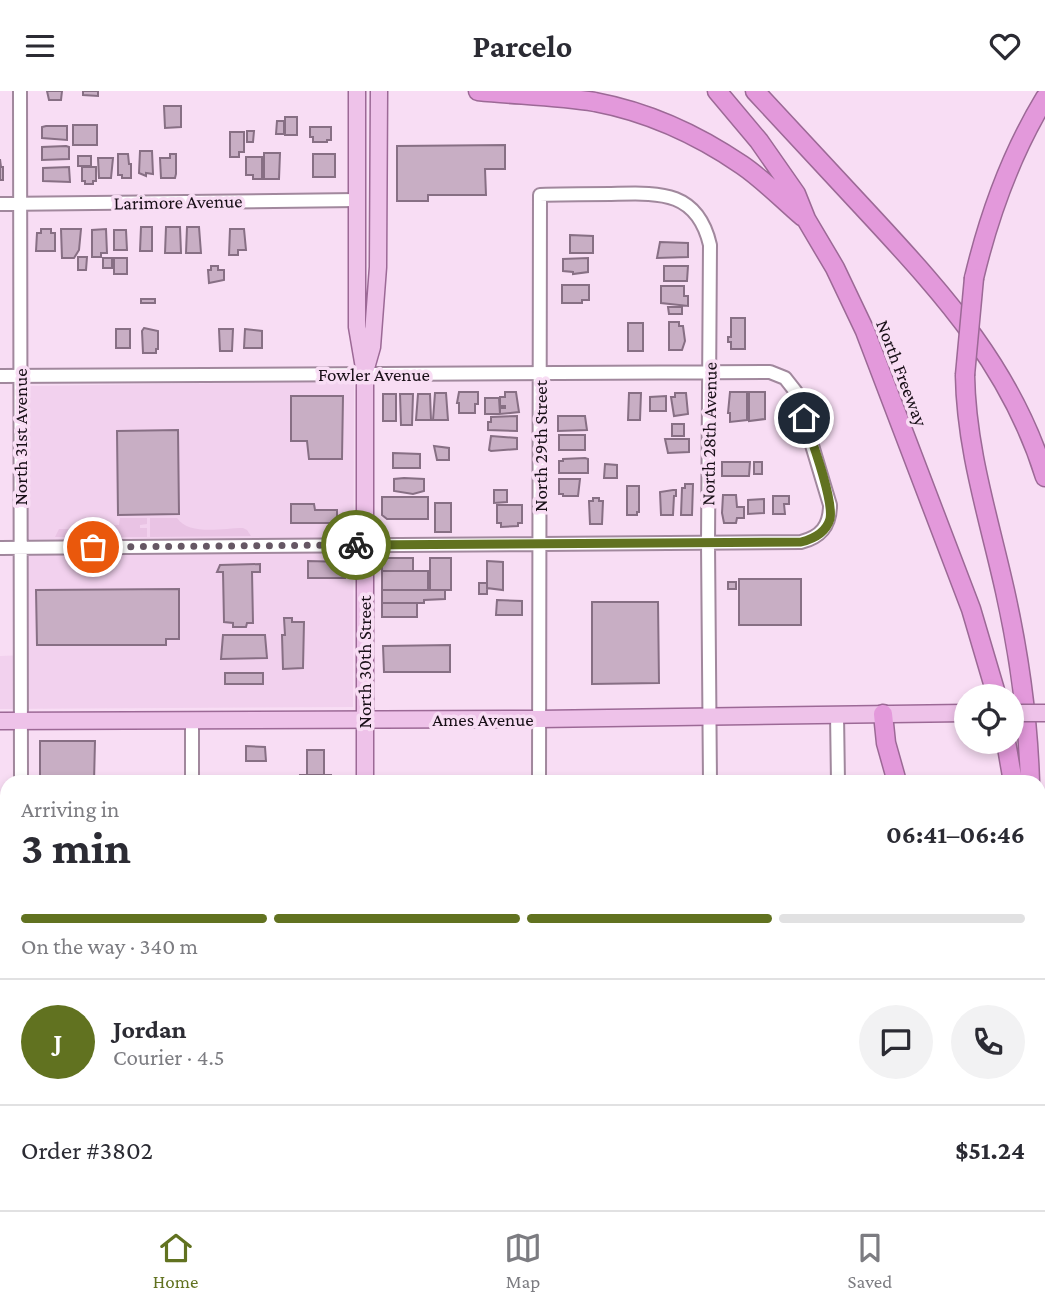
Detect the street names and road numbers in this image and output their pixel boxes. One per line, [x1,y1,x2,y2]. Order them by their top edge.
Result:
street label: Larimore Avenue [113,190,243,214]
street label: North Freeway [872,317,932,429]
street label: North 28th Avenue [697,362,721,506]
street label: Fowler Avenue [318,364,430,385]
street label: North 31st Avenue [10,368,31,506]
street label: North 29th Street [530,379,551,512]
street label: North 30th Street [354,595,375,728]
street label: Ames Avenue [432,709,534,730]

